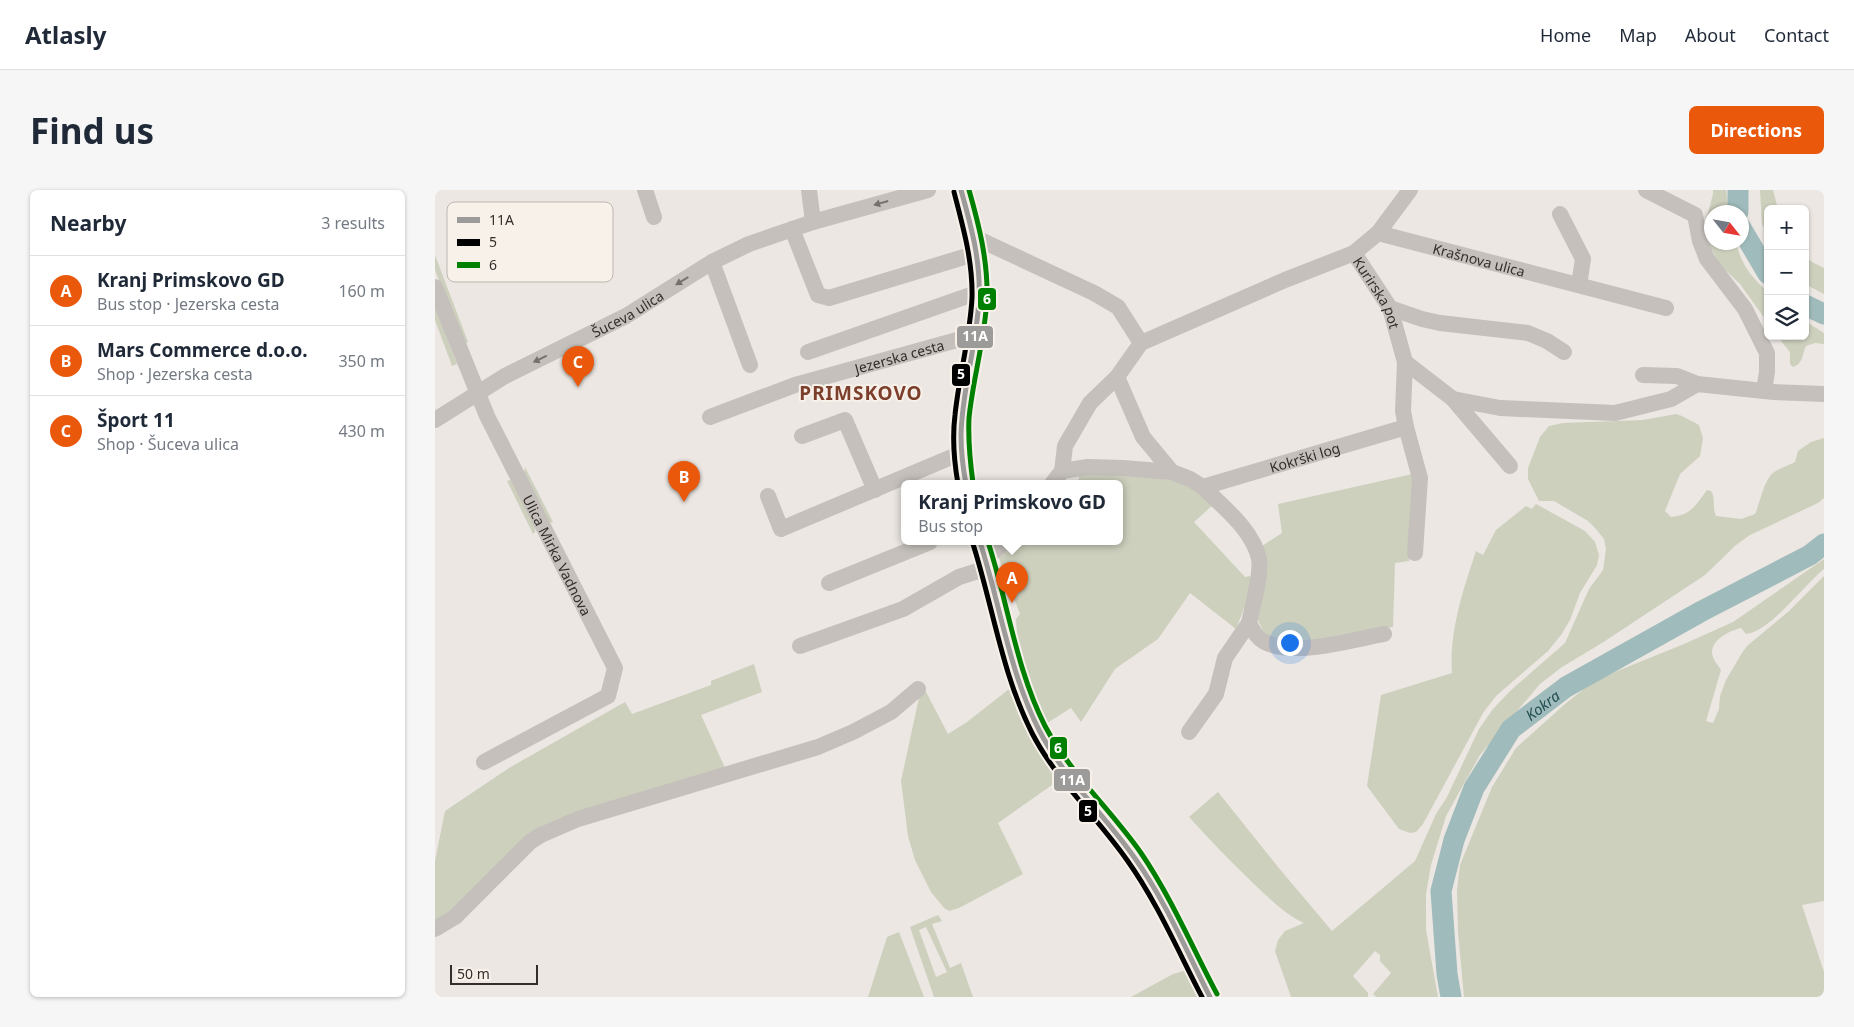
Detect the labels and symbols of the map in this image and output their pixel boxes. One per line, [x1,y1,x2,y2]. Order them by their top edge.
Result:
one-way arrow [874,200,889,208]
legend [447,202,613,282]
north arrow [1704,205,1749,250]
text: 11A [489,210,514,229]
text: 5 [489,232,497,251]
street label: Krašnova ulica [1431,238,1527,280]
street label: Kurirska pot [1349,253,1405,331]
text: 6 [489,255,497,274]
one-way arrow [675,276,688,285]
street label: Šuceva ulica [588,286,667,341]
line badge: 6 [977,287,997,311]
text: 6 [983,289,991,308]
line badge: 11A [956,325,994,349]
text: 11A [962,326,988,345]
street label: Jezerska cesta [850,335,946,378]
pin: C [562,346,594,387]
one-way arrow [533,355,547,363]
line badge: 5 [951,363,971,387]
text: 5 [957,364,965,383]
district label: PRIMSKOVO [799,380,923,406]
street label: Kokrški log [1267,438,1342,476]
pin: B [668,461,700,502]
street label: Ulica Mirka Vadnova [519,491,596,619]
pin: A [996,562,1028,603]
your location [1277,630,1303,656]
water label: Kokra [1521,685,1564,725]
line badge: 6 [1049,736,1068,760]
text: 6 [1054,738,1062,757]
line badge: 11A [1053,768,1091,792]
text: 11A [1059,770,1085,789]
line badge: 5 [1078,799,1098,823]
text: 5 [1084,801,1092,820]
scale bar [450,962,537,985]

